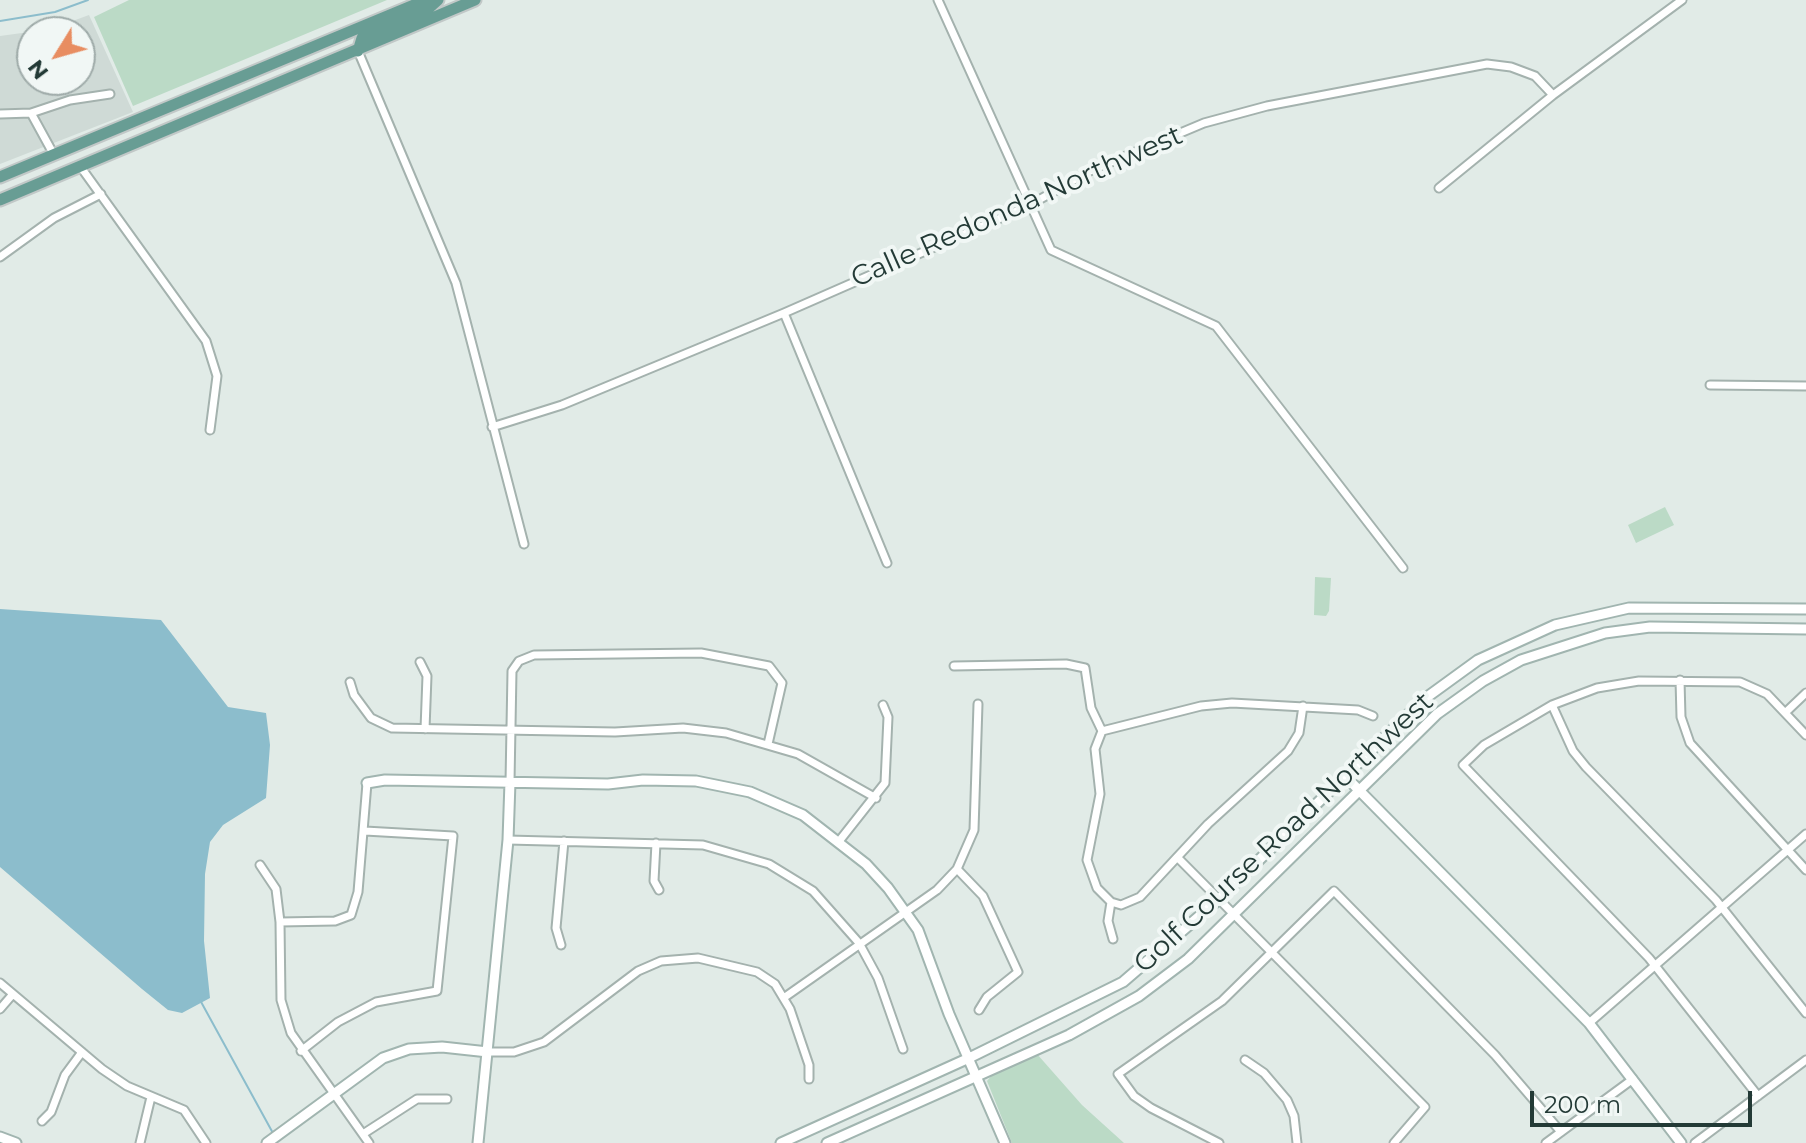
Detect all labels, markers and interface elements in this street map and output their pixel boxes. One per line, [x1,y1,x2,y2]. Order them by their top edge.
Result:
north arrow [16,16,96,96]
text: N [22,54,54,85]
street label: Calle Redonda Northwest [846,119,1188,295]
street label: Golf Course Road Northwest [1127,685,1441,981]
scale bar [1534,1075,1756,1125]
text: 200 m [1544,1090,1621,1119]

